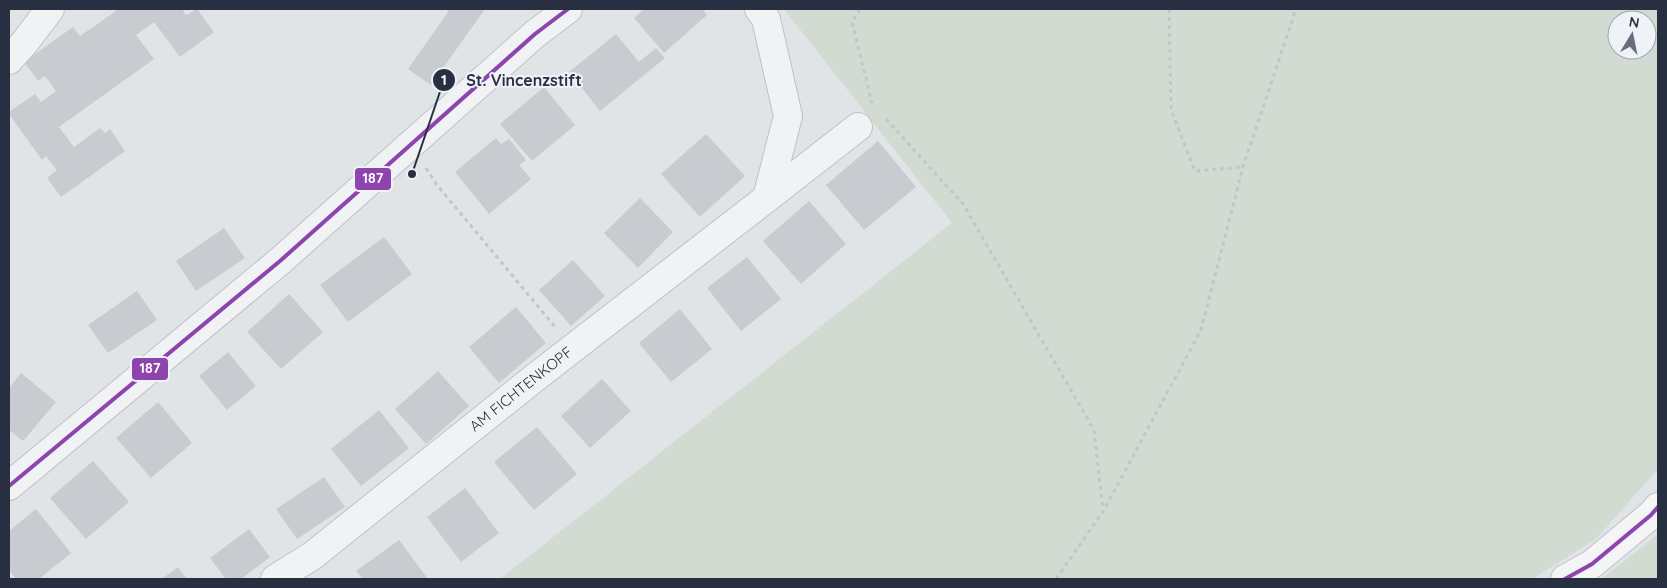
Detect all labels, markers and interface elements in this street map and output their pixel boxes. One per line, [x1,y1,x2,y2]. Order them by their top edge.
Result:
north arrow [1607,10,1657,60]
text: N [1628,12,1641,32]
callout: St. Vincenzstift [432,65,592,96]
text: 1 [441,70,447,89]
text: St. Vincenzstift [466,70,582,90]
line badge: 187 [354,167,392,191]
text: 187 [363,169,384,187]
street label: AM FICHTENKOPF [465,342,576,435]
line badge: 187 [131,357,169,381]
text: 187 [140,359,161,377]

